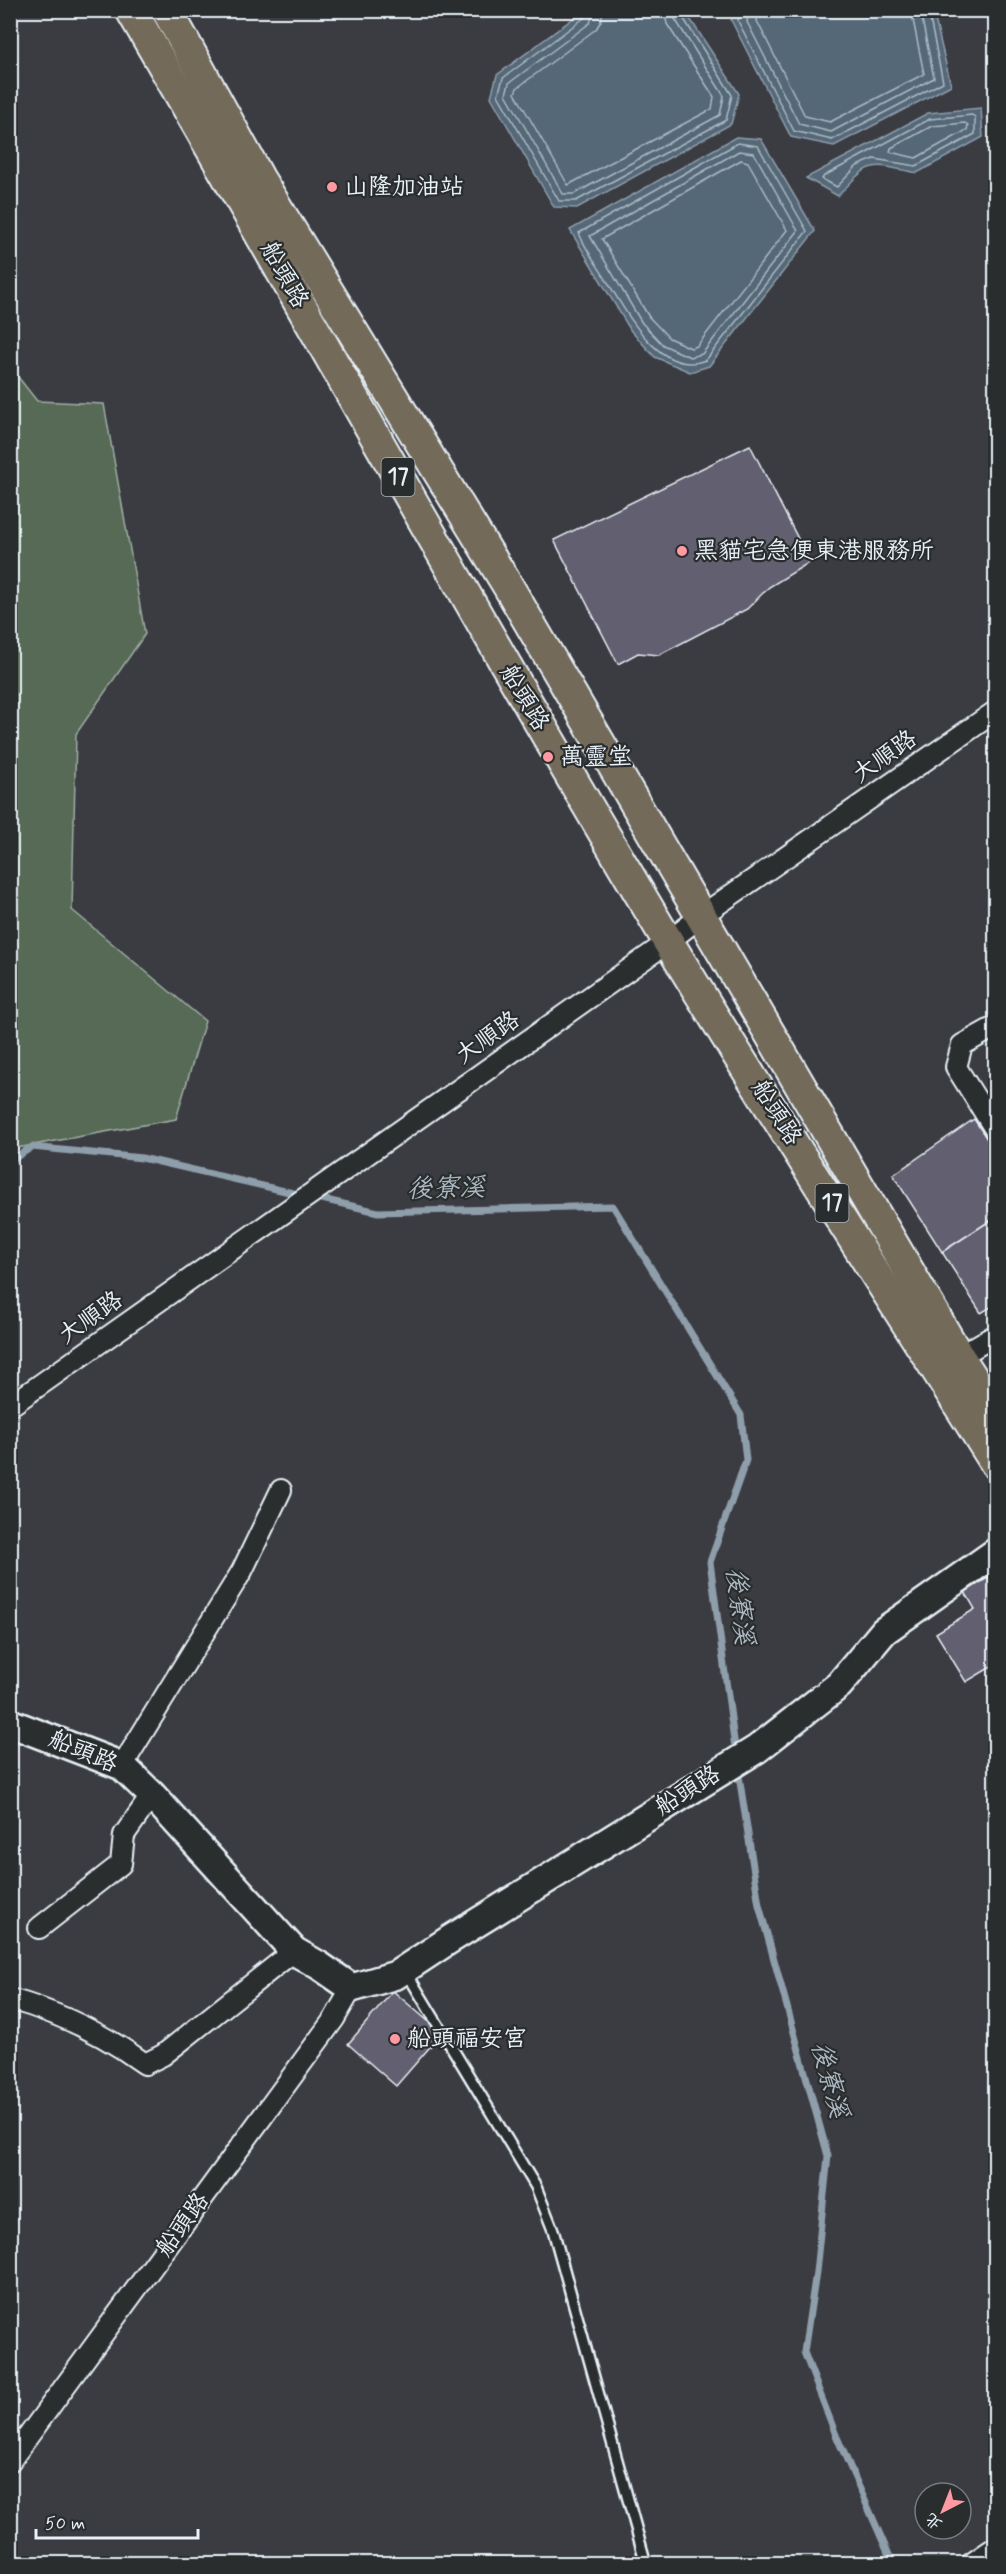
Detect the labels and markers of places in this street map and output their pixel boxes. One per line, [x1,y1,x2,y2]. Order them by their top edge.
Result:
place label: 山隆加油站 [344,172,464,203]
marker: 山隆加油站 [325,180,339,194]
place label: 黑貓宅急便東港服務所 [694,536,934,567]
marker: 黑貓宅急便東港服務所 [675,544,689,558]
place label: 萬靈堂 [560,742,632,773]
marker: 萬靈堂 [541,750,555,764]
place label: 船頭福安宮 [407,2024,527,2055]
marker: 船頭福安宮 [388,2032,402,2046]

